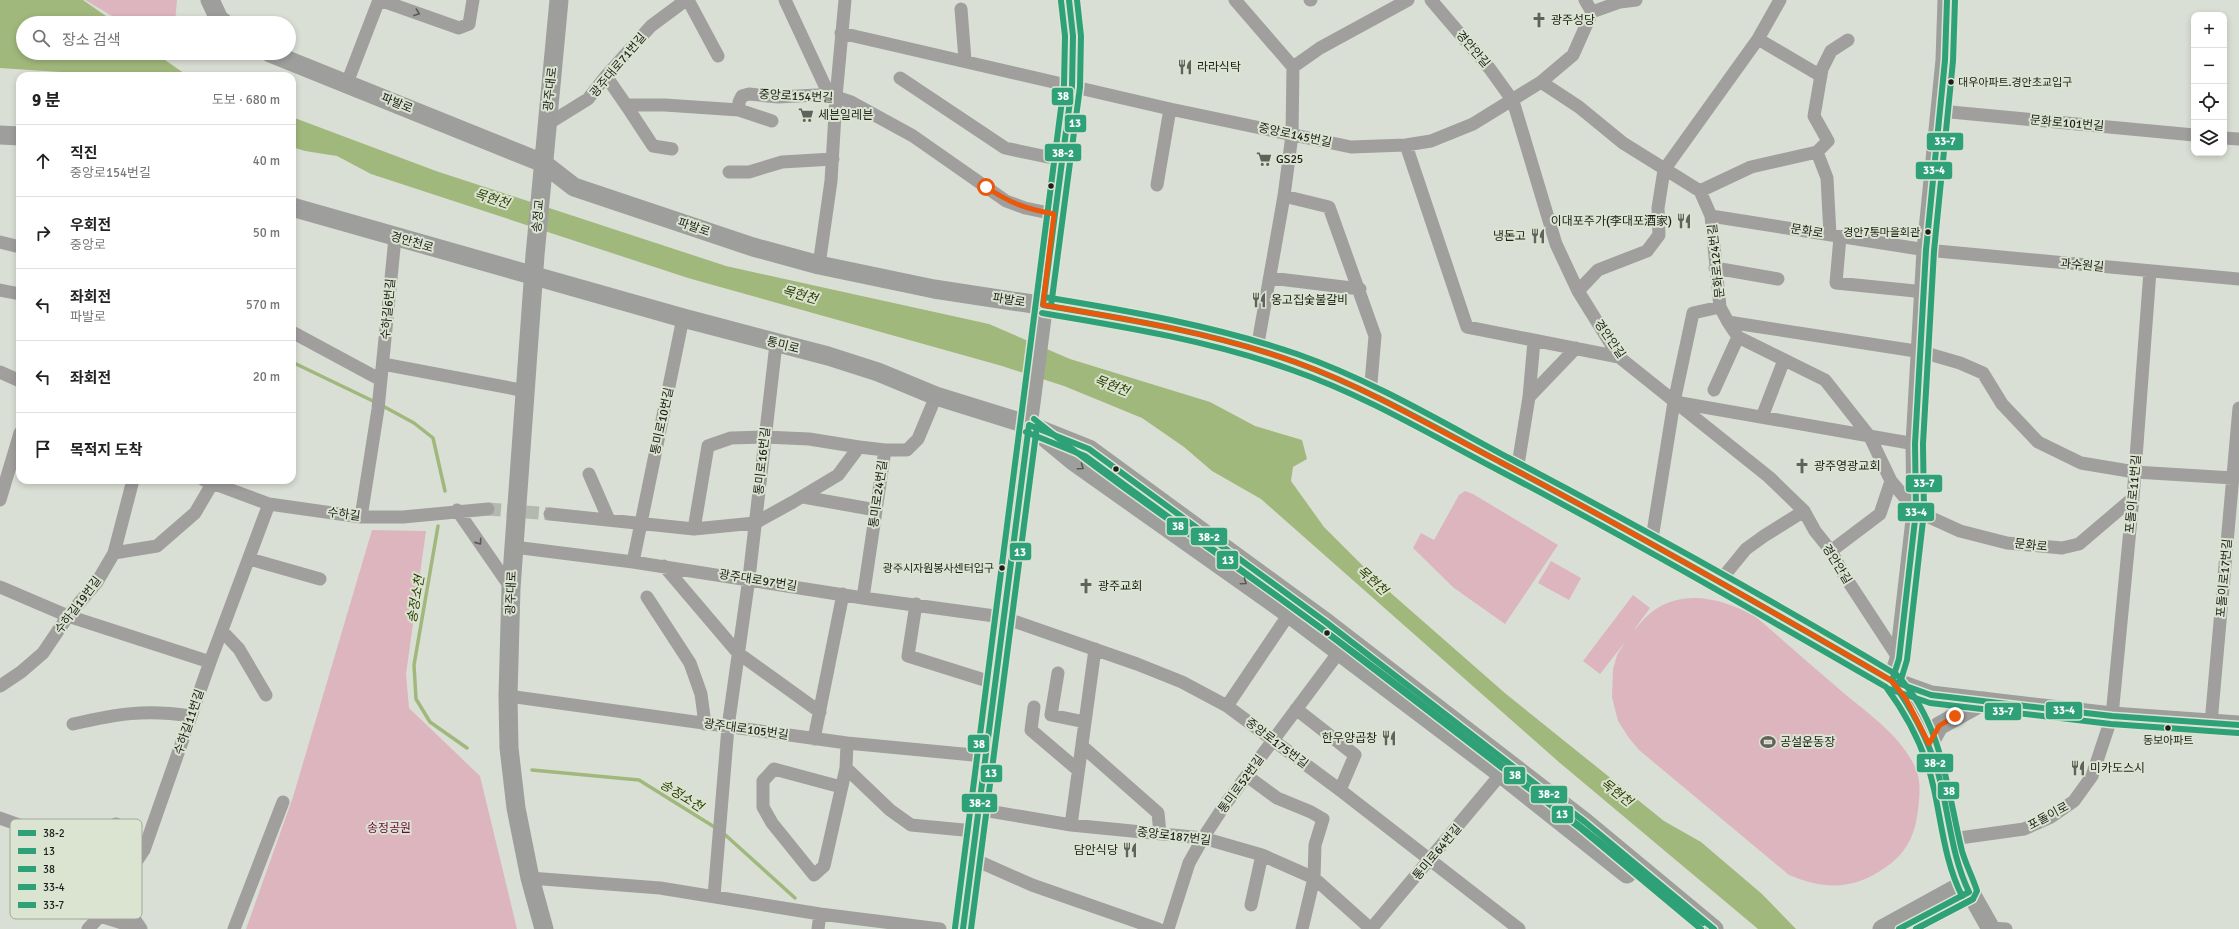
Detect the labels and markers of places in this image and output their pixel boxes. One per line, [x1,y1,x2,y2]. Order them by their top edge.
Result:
church icon: 광주성당 [1530,11,1548,29]
place label: 광주성당 [1551,13,1595,28]
restaurant icon: 라라식탁 [1176,58,1194,76]
place label: 라라식탁 [1197,60,1241,75]
place label: 대우아파트.경안초교입구 [1958,76,2072,89]
marker: 대우아파트.경안초교입구 [1946,77,1956,87]
supermarket icon: 세븐일레븐 [797,106,815,124]
place label: 세븐일레븐 [818,108,873,123]
supermarket icon: GS25 [1255,150,1273,168]
place label: GS25 [1276,152,1303,167]
unlabelled marker [1046,181,1056,191]
restaurant icon: 이대포주가(李대포酒家) [1675,212,1693,230]
place label: 이대포주가(李대포酒家) [1551,214,1672,229]
place label: 경안7통마을회관 [1843,226,1920,239]
restaurant icon: 냉돈고 [1529,227,1547,245]
marker: 경안7통마을회관 [1923,227,1933,237]
place label: 냉돈고 [1493,229,1526,244]
restaurant icon: 옹고집숯불갈비 [1250,291,1268,309]
place label: 옹고집숯불갈비 [1271,293,1348,308]
church icon: 광주영광교회 [1793,457,1811,475]
place label: 광주영광교회 [1814,459,1880,474]
unlabelled marker [1111,464,1121,474]
place label: 광주시자원봉사센터입구 [883,562,994,575]
marker: 광주시자원봉사센터입구 [997,563,1007,573]
church icon: 광주교회 [1077,577,1095,595]
place label: 광주교회 [1098,579,1142,594]
unlabelled marker [1322,628,1332,638]
marker: 동보아파트 [2163,723,2173,733]
restaurant icon: 한우양곱창 [1380,729,1398,747]
place label: 한우양곱창 [1322,731,1377,746]
sports icon: 공설운동장 [1759,733,1777,751]
place label: 동보아파트 [2143,734,2193,747]
place label: 공설운동장 [1780,735,1835,750]
restaurant icon: 미카도스시 [2069,759,2087,777]
place label: 미카도스시 [2090,761,2145,776]
restaurant icon: 담안식당 [1121,841,1139,859]
place label: 담안식당 [1074,843,1118,858]

